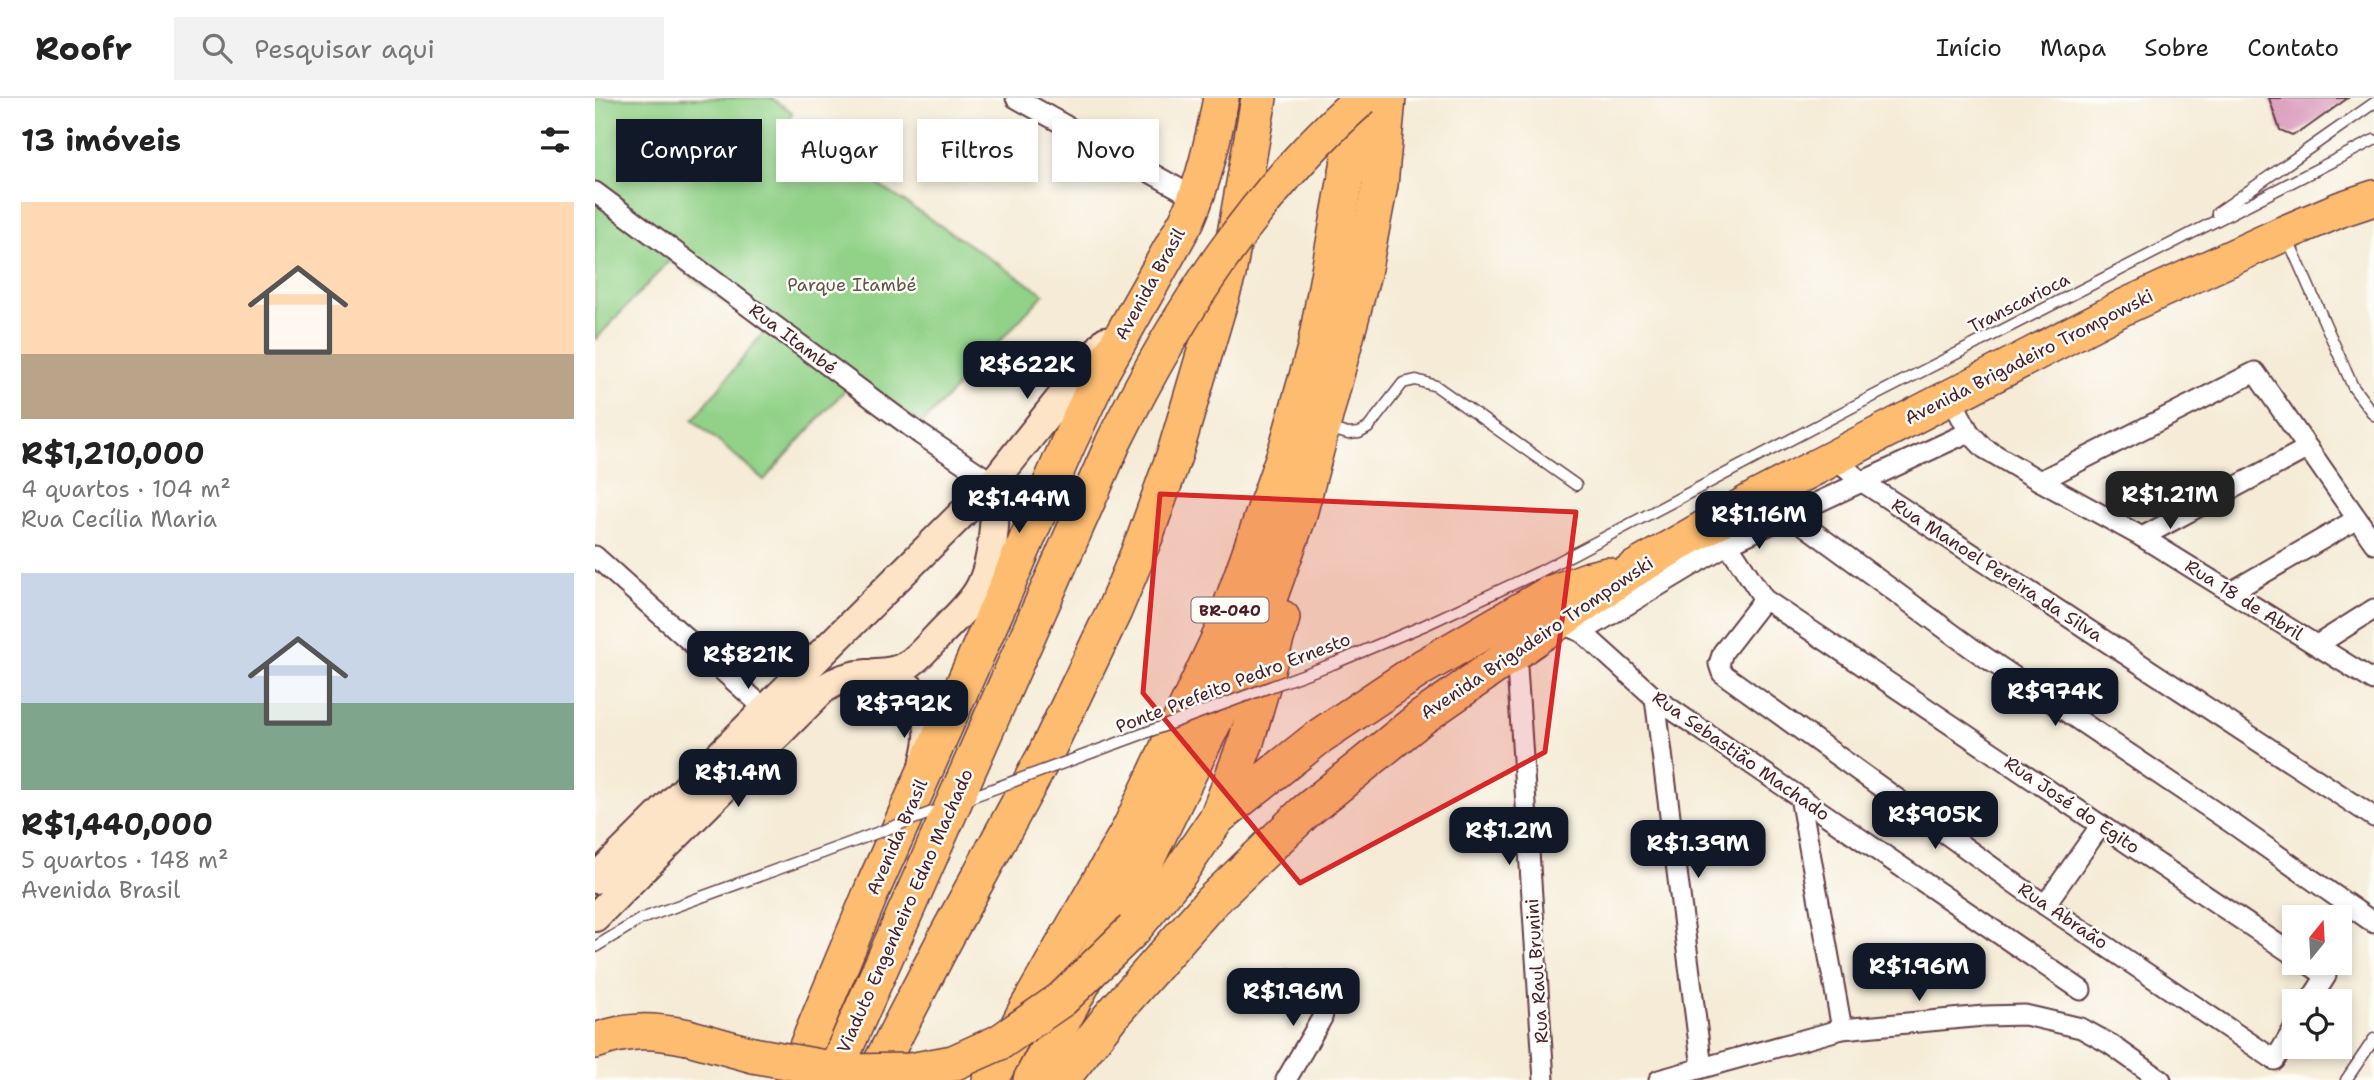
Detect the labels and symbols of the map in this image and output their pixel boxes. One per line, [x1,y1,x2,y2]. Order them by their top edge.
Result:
street label: Avenida Brasil [1109,223,1191,344]
street label: Transcarioca [1964,267,2074,339]
park label: Parque Itambé [787,273,917,297]
street label: Avenida Brigadeiro Trompowski [1901,284,2157,430]
street label: Rua Itambé [744,298,842,380]
pin: R$622K [970,342,1084,401]
pin: R$1.21M [2105,472,2235,531]
pin: R$1.44M [954,476,1084,535]
pin: R$1.16M [1694,491,1824,551]
street label: Rua Manoel Pereira da Silva [1887,493,2107,647]
street label: Avenida Brigadeiro Trompowski [1416,551,1658,725]
street label: Rua 18 de Abril [2180,554,2308,646]
road number: BR-040 [1191,597,1269,622]
street label: Ponte Prefeito Pedro Ernesto [1112,627,1354,739]
pin: R$821K [691,632,805,691]
pin: R$974K [1998,668,2112,728]
pin: R$792K [847,680,961,740]
street label: Rua Sebastião Machado [1648,686,1834,826]
pin: R$1.4M [681,750,795,809]
street label: Rua José do Egito [2000,751,2144,859]
street label: Viaduto Engenheiro Edno Machado [831,765,979,1057]
street label: Avenida Brasil [861,775,934,899]
pin: R$905K [1878,792,1992,851]
pin: R$1.2M [1452,808,1566,867]
pin: R$1.39M [1633,820,1763,880]
street label: Rua Abraão [2013,877,2113,955]
street label: Rua Raul Brunini [1520,898,1554,1044]
north arrow [2282,905,2352,975]
pin: R$1.96M [1854,944,1984,1003]
pin: R$1.96M [1228,968,1358,1028]

